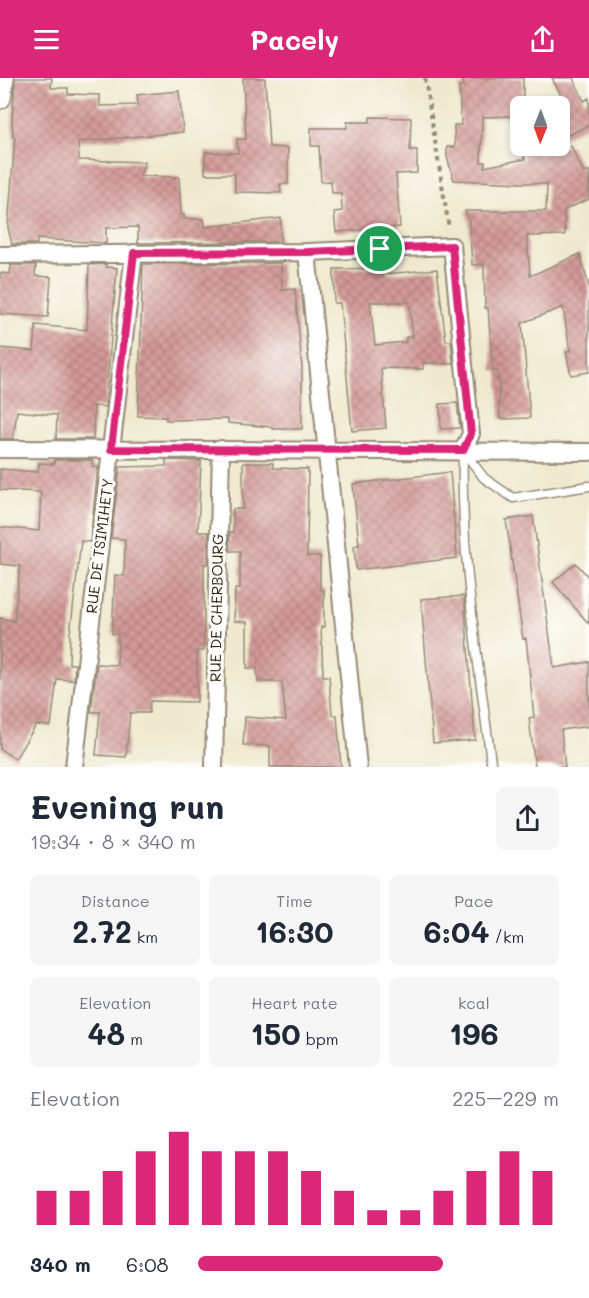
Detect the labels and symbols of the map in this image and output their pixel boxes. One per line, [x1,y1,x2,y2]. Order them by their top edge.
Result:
north arrow [510,96,570,156]
pin [354,223,405,274]
street label: RUE DE TSIMIHETY [81,477,117,615]
street label: RUE DE CHERBOURG [205,534,227,682]

